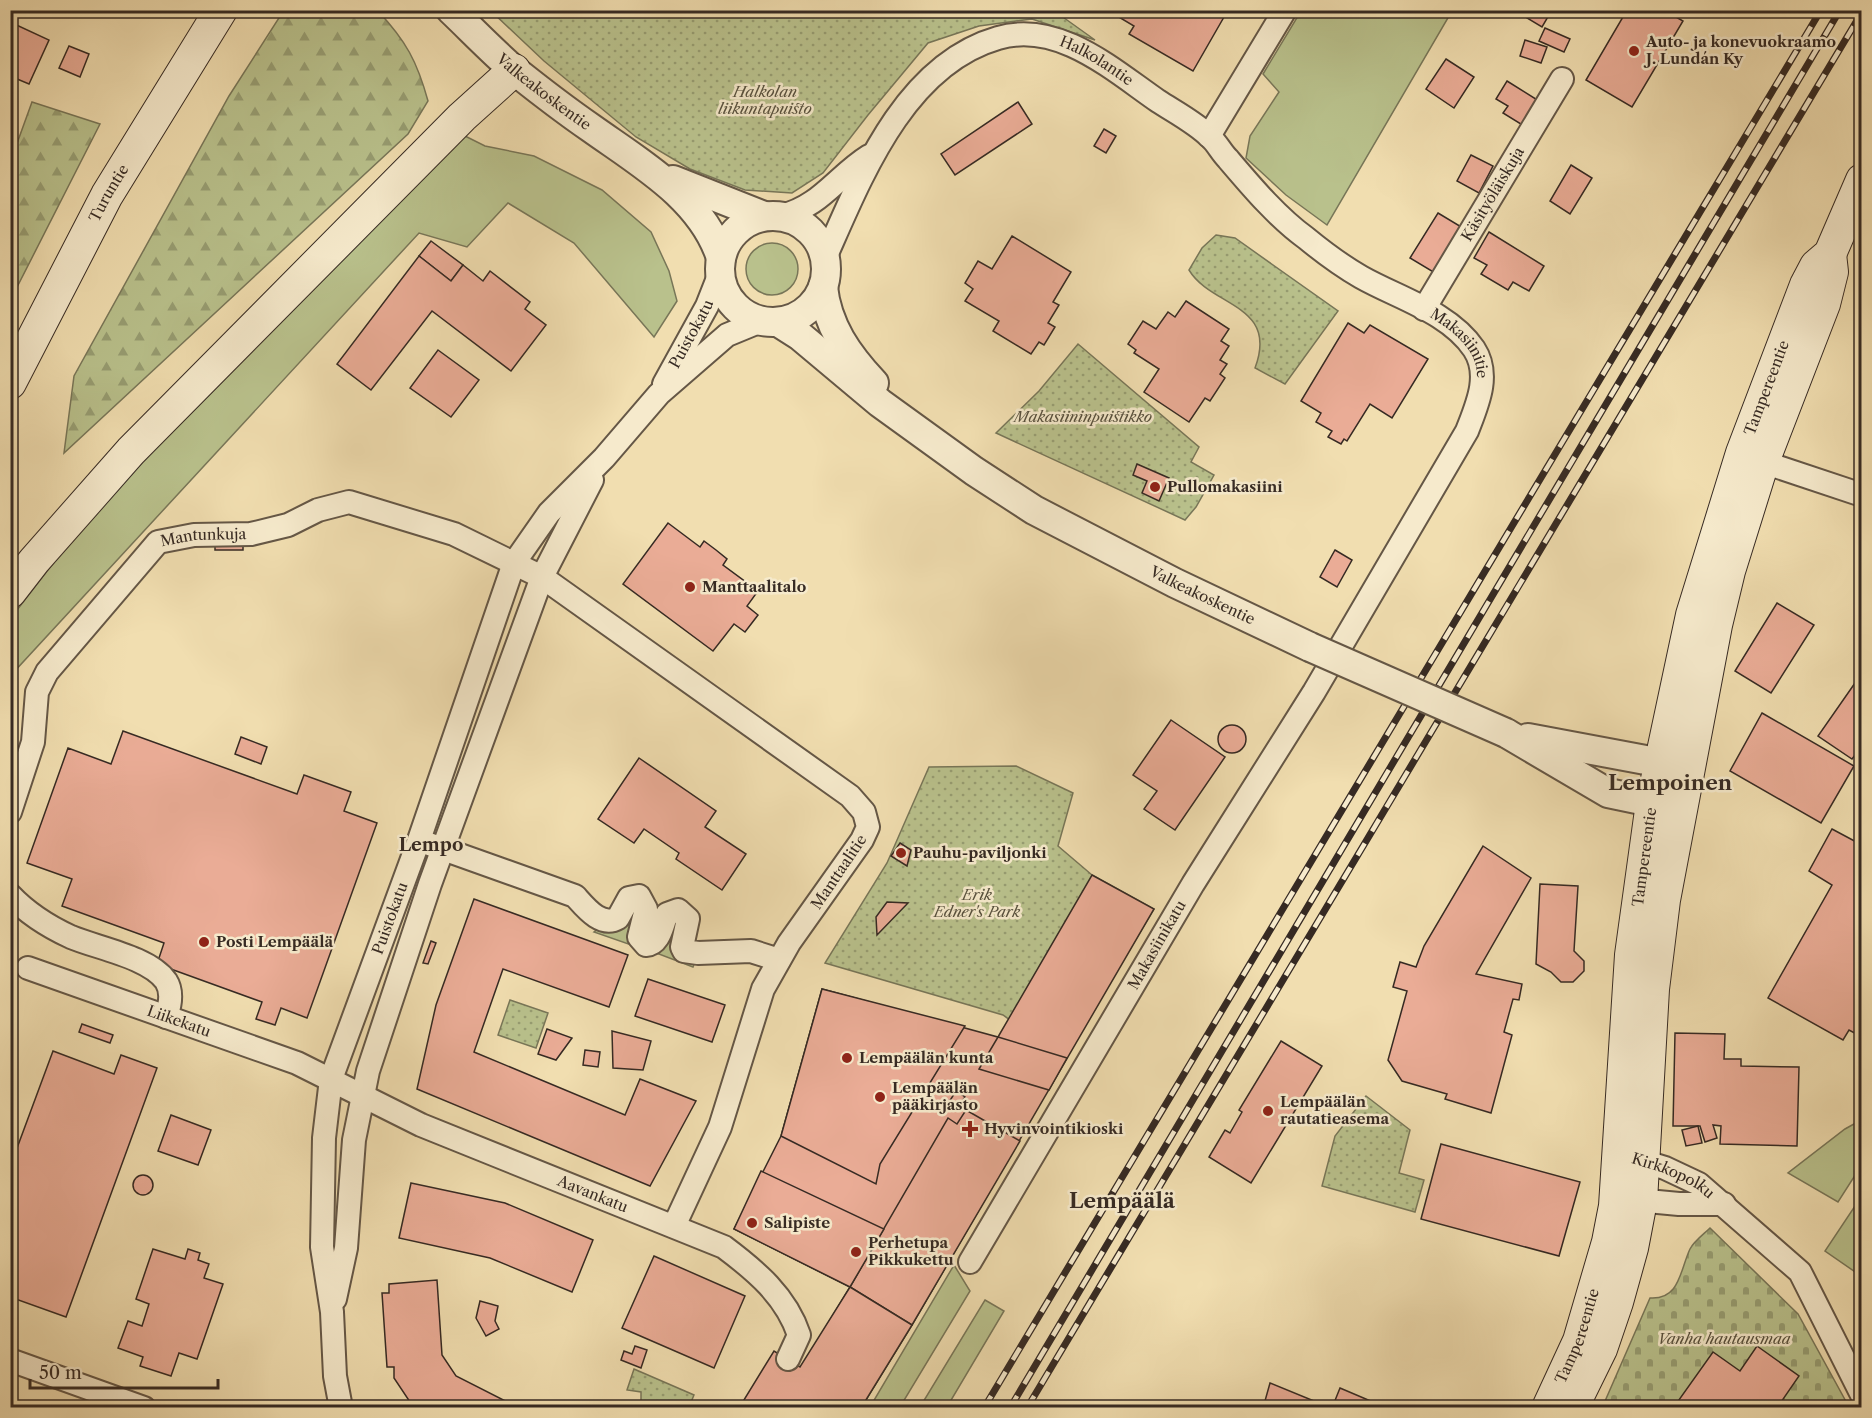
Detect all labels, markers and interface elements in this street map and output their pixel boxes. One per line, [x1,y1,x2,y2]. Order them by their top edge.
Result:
street label: Halkolantie [1057,31,1137,89]
place label: Auto- ja konevuokraamo J. Lundán Ky [1643,32,1836,68]
marker: Auto- ja konevuokraamo J. Lundán Ky [1627,44,1641,58]
street label: Valkeakoskentie [492,48,595,134]
park label: Halkolan liikuntapuisto [718,82,812,118]
street label: Käsityöläiskuja [1457,143,1528,245]
street label: Turuntie [85,161,133,225]
street label: Puistokatu [665,297,717,372]
street label: Makasiinitie [1427,304,1492,379]
street label: Tampereentie [1740,338,1793,438]
park label: Makasiininpuistikko [1012,407,1152,426]
place label: Pullomakasiini [1167,477,1283,496]
marker: Pullomakasiini [1148,480,1162,494]
street label: Mantunkuja [159,524,247,550]
street label: Valkeakoskentie [1146,561,1258,629]
place label: Manttaalitalo [702,577,806,596]
marker: Manttaalitalo [683,580,697,594]
district label: Lempoinen [1608,770,1733,795]
street label: Tampereentie [1628,806,1660,908]
street label: Manttaalitie [807,831,871,913]
district label: Lempo [399,834,463,856]
place label: Pauhu-paviljonki [913,843,1047,862]
marker: Pauhu-paviljonki [894,846,908,860]
street label: Puistokatu [368,879,412,957]
park label: Erik Edner's Park [933,885,1020,921]
street label: Makasiinikatu [1123,897,1190,993]
place label: Posti Lempäälä [216,932,333,951]
marker: Posti Lempäälä [197,935,211,949]
street label: Liikekatu [145,1001,213,1041]
place label: Lempäälän kunta [859,1048,994,1067]
marker: Lempäälän kunta [840,1051,854,1065]
place label: Lempäälän pääkirjasto [892,1078,979,1114]
marker: Lempäälän pääkirjasto [873,1090,887,1104]
place label: Lempäälän rautatieasema [1280,1092,1389,1128]
marker: Lempäälän rautatieasema [1261,1104,1275,1118]
place label: Hyvinvointikioski [984,1119,1124,1138]
marker: Hyvinvointikioski [961,1120,979,1138]
street label: Kirkkopolku [1630,1148,1719,1202]
street label: Aavankatu [554,1171,631,1216]
district label: Lempäälä [1069,1188,1176,1213]
place label: Salipiste [764,1213,830,1232]
marker: Salipiste [745,1216,759,1230]
place label: Perhetupa Pikkukettu [868,1233,954,1269]
marker: Perhetupa Pikkukettu [849,1245,863,1259]
street label: Tampereentie [1551,1286,1603,1386]
park label: Vanha hautausmaa [1657,1329,1791,1348]
scale bar [30,1352,218,1390]
text: 50 m [39,1362,82,1384]

